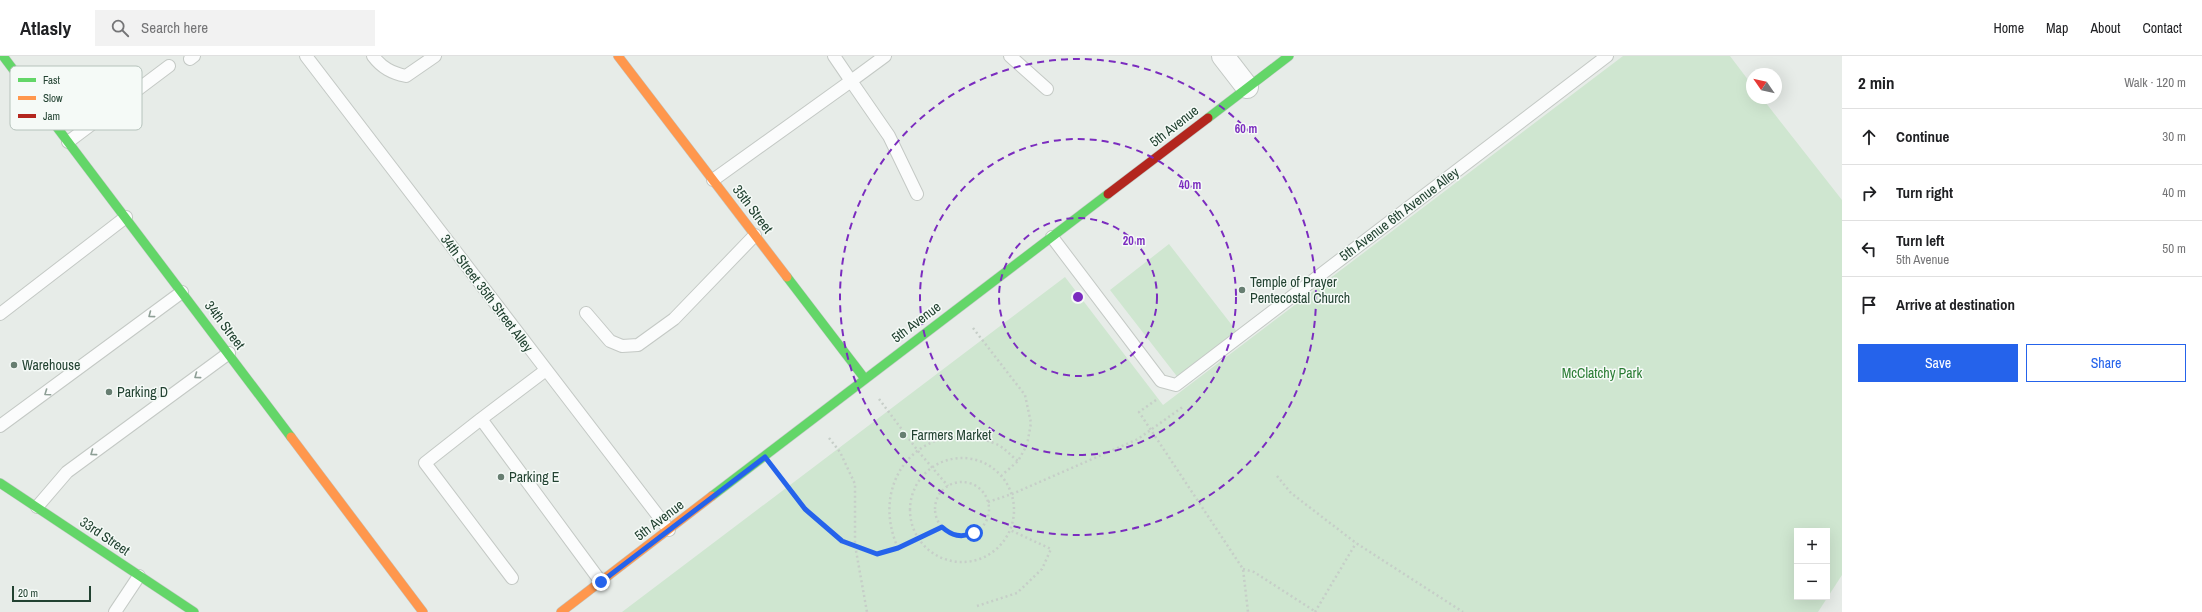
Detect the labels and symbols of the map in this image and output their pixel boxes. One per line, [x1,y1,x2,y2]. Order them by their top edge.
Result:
legend [10,66,142,130]
north arrow [1746,68,1782,104]
text: Fast [43,73,61,87]
text: Slow [43,91,63,105]
street label: 5th Avenue [1146,101,1202,151]
text: Jam [43,109,60,123]
text: 60 m [1235,121,1257,137]
street label: 5th Avenue 6th Avenue Alley [1336,163,1463,265]
text: 40 m [1179,177,1201,193]
street label: 35th Street [729,181,777,237]
street label: 34th Street 35th Street Alley [437,230,537,356]
text: 20 m [1123,233,1145,249]
place label: Temple of Prayer Pentecostal Church [1250,273,1350,307]
marker: Temple of Prayer Pentecostal Church [1237,285,1247,295]
centre of rings [1071,290,1085,304]
street label: 34th Street [201,297,249,353]
street label: 5th Avenue [888,298,944,346]
one-way arrow [149,310,156,317]
place label: Warehouse [22,356,80,374]
marker: Warehouse [9,360,19,370]
park label: McClatchy Park [1562,364,1642,382]
one-way arrow [195,372,202,379]
place label: Parking D [117,383,168,401]
marker: Parking D [104,387,114,397]
one-way arrow [44,388,51,396]
place label: Farmers Market [911,426,991,444]
marker: Farmers Market [898,430,908,440]
one-way arrow [90,449,97,456]
place label: Parking E [509,468,559,486]
marker: Parking E [496,472,506,482]
street label: 5th Avenue [631,496,687,544]
street label: 33rd Street [76,513,134,559]
route start [965,524,983,542]
route end [592,573,610,591]
scale bar [12,584,91,603]

